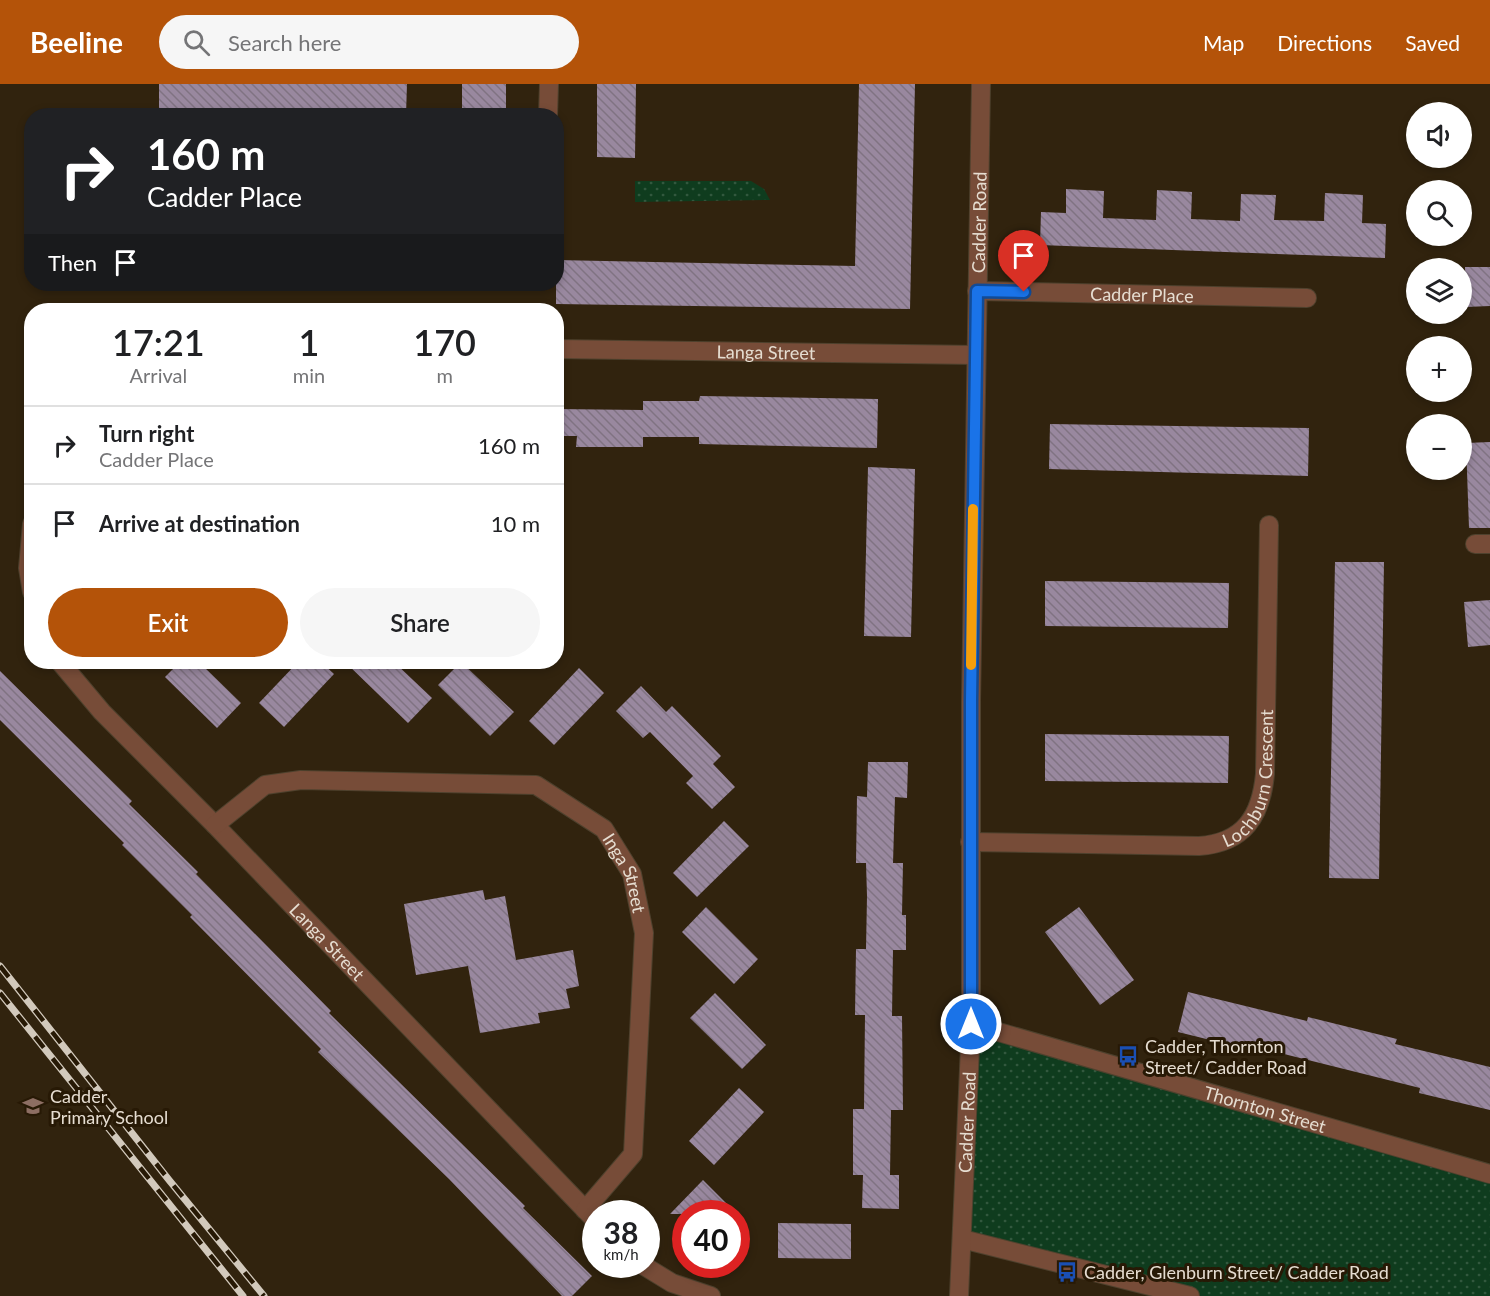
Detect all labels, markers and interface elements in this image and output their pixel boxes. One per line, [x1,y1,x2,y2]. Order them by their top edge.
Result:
search box [159,15,579,69]
text: Beeline [30,25,123,59]
icon: search [180,26,213,59]
text: Search here [228,29,341,56]
text: Map [1203,30,1244,55]
text: Directions [1277,30,1372,55]
text: Saved [1405,30,1460,55]
map controls [1406,102,1472,480]
button: sound [1406,102,1472,168]
text: 160 m [147,129,265,179]
icon: right [48,132,126,210]
street label: Cadder Road [967,171,991,273]
text: Cadder Place [147,180,302,213]
button: search [1406,180,1472,246]
pin [998,230,1049,292]
icon: arrive [1007,239,1040,272]
icon: arrive [109,246,142,279]
text: Then [48,249,97,276]
button: layers [1406,258,1472,324]
street label: Cadder Place [1090,282,1194,307]
text: 17:21 [112,320,205,364]
text: 1 [299,320,319,364]
text: 170 [413,320,476,364]
button: + [1406,336,1472,402]
street label: Langa Street [717,340,816,364]
text: Arrival [130,363,187,387]
text: min [293,363,325,387]
text: m [436,363,453,387]
button: − [1406,414,1472,480]
text: Turn right [99,420,194,447]
icon: right [48,429,81,462]
text: 160 m [478,432,540,459]
text: Cadder Place [99,447,214,471]
icon: arrive [48,507,81,540]
text: Arrive at destination [99,510,300,537]
text: 10 m [491,510,540,537]
button: Exit [48,588,288,657]
button: Share [300,588,540,657]
street label: Lochburn Crescent [1219,709,1277,851]
street label: Inga Street [598,829,651,915]
street label: Langa Street [285,899,370,985]
position arrow [939,992,1003,1056]
place label: Cadder, Thornton Street/ Cadder Road [1145,1035,1306,1078]
bus stop icon: Cadder, Thornton Street/ Cadder Road [1116,1044,1140,1068]
street label: Cadder Road [953,1071,980,1173]
street label: Thornton Street [1201,1081,1329,1137]
place label: Cadder Primary School [50,1085,168,1128]
school or university icon: Cadder Primary School [21,1094,45,1118]
speed limit sign: 40 [672,1200,750,1278]
text: 38 [604,1214,638,1250]
text: km/h [603,1245,639,1263]
bus stop icon: Cadder, Glenburn Street/ Cadder Road [1055,1260,1079,1284]
place label: Cadder, Glenburn Street/ Cadder Road [1084,1261,1389,1283]

